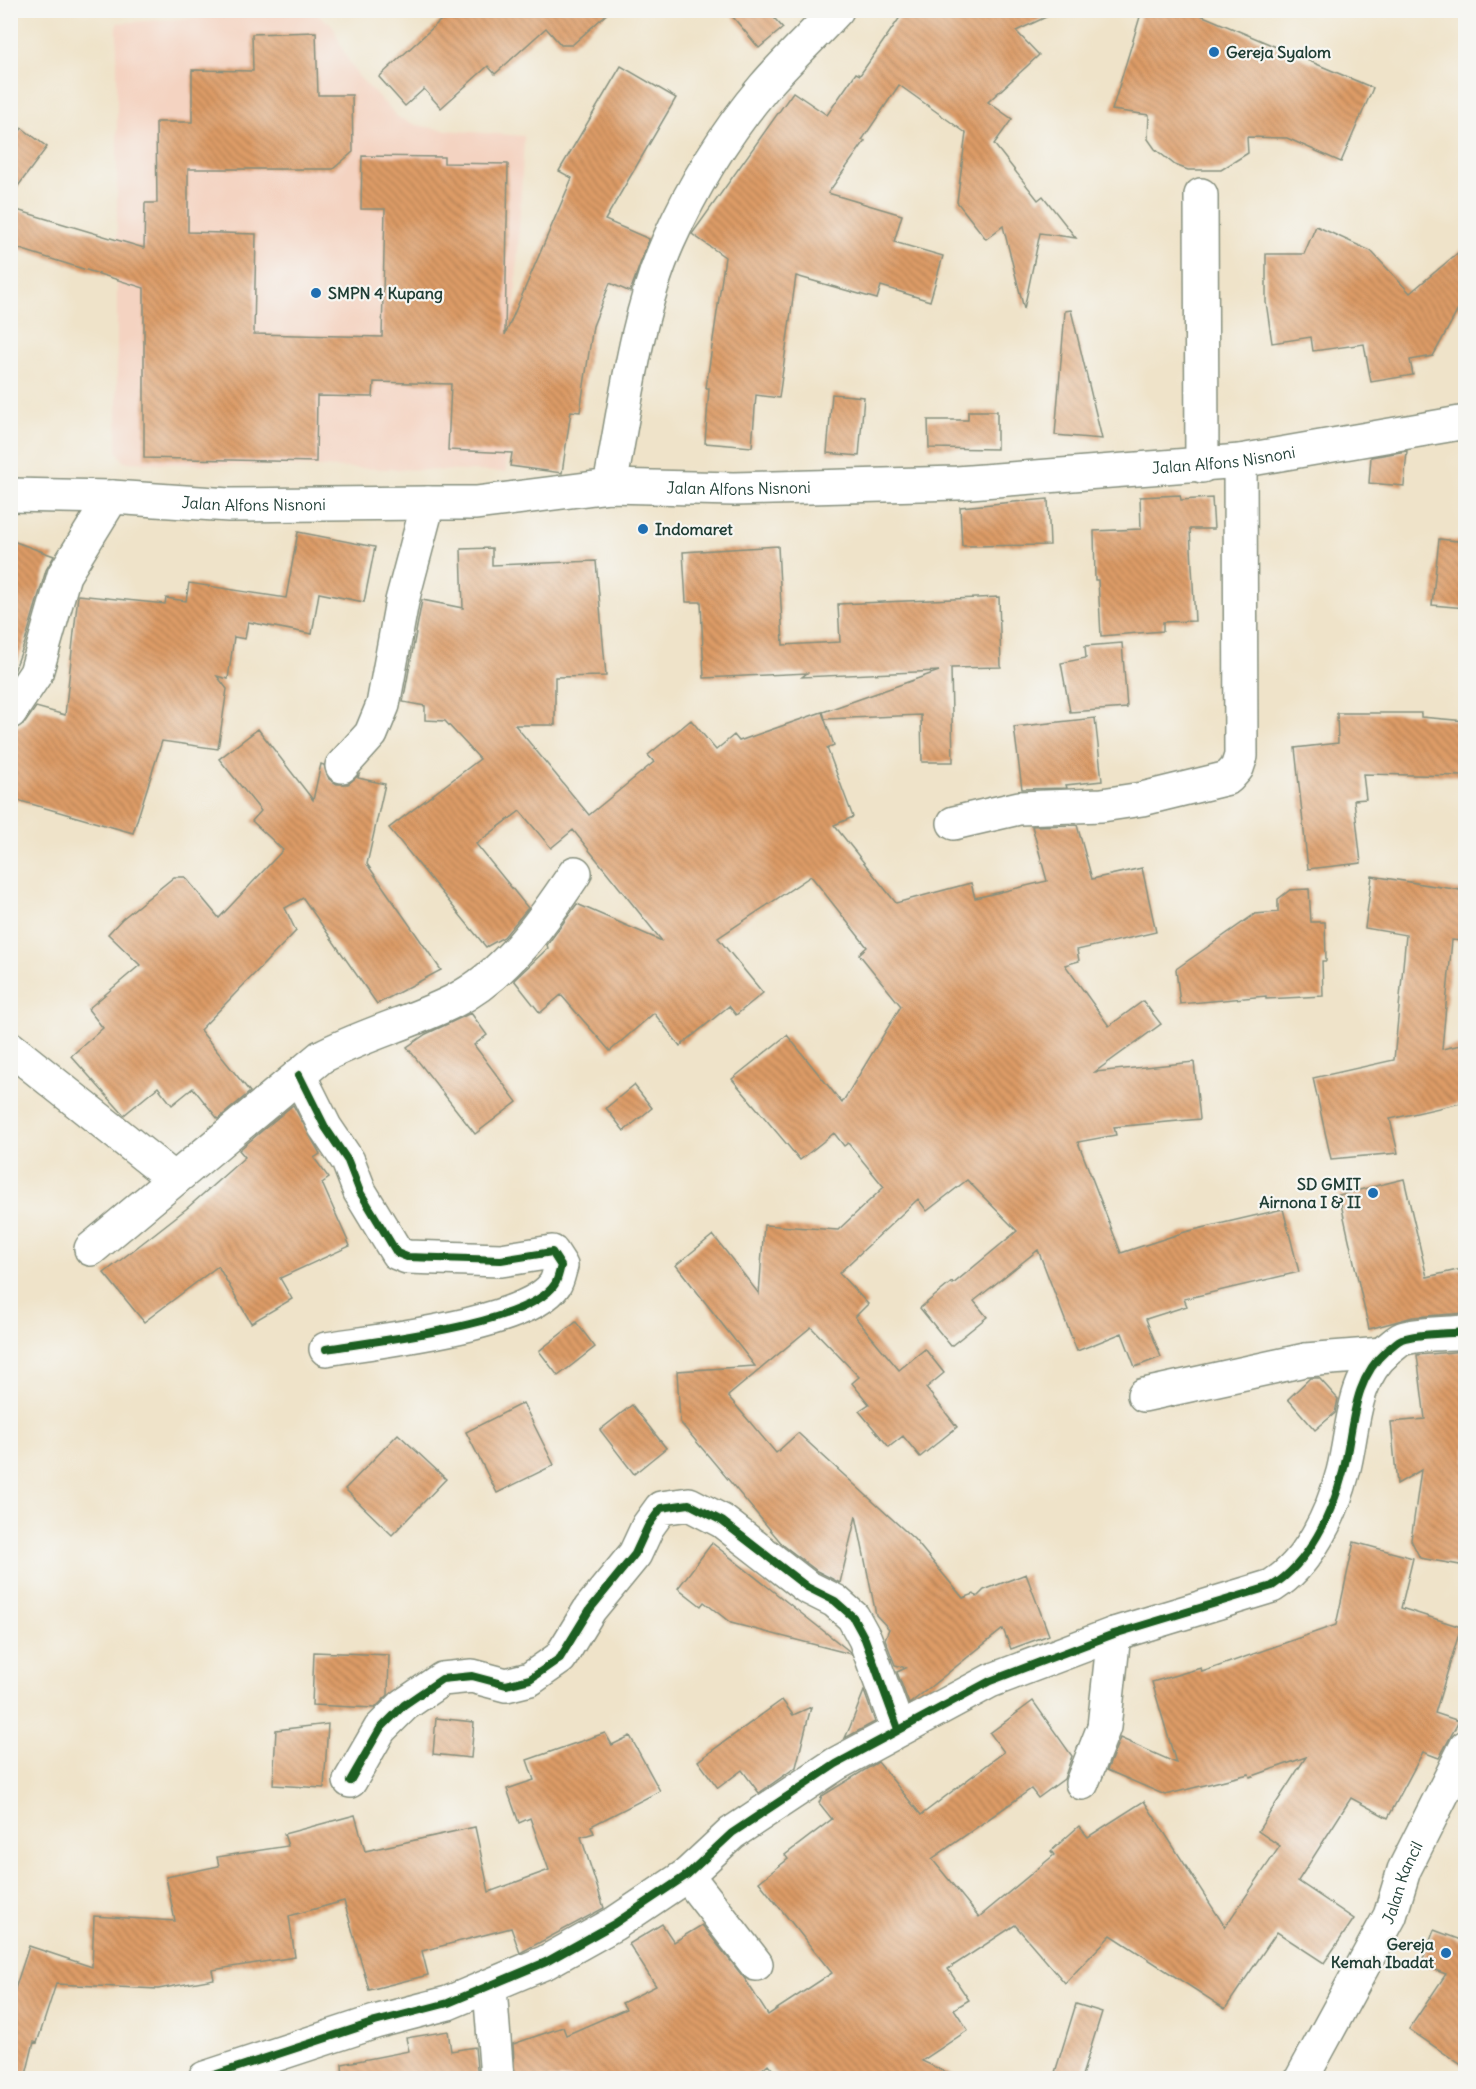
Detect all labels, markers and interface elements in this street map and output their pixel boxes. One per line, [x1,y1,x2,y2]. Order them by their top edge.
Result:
place label: Gereja Syalom [1226,42,1331,63]
marker: Gereja Syalom [1207,45,1221,59]
place label: SMPN 4 Kupang [328,283,443,304]
marker: SMPN 4 Kupang [309,286,323,300]
street label: Jalan Alfons Nisnoni [1151,442,1297,478]
street label: Jalan Alfons Nisnoni [666,477,811,499]
street label: Jalan Alfons Nisnoni [181,492,326,515]
place label: Indomaret [655,519,733,539]
marker: Indomaret [636,522,650,536]
place label: SD GMIT Airnona I & II [1259,1174,1362,1212]
marker: SD GMIT Airnona I & II [1366,1186,1380,1200]
street label: Jalan Kancil [1378,1838,1427,1928]
place label: Gereja Kemah Ibadat [1331,1934,1435,1972]
marker: Gereja Kemah Ibadat [1439,1946,1453,1960]

